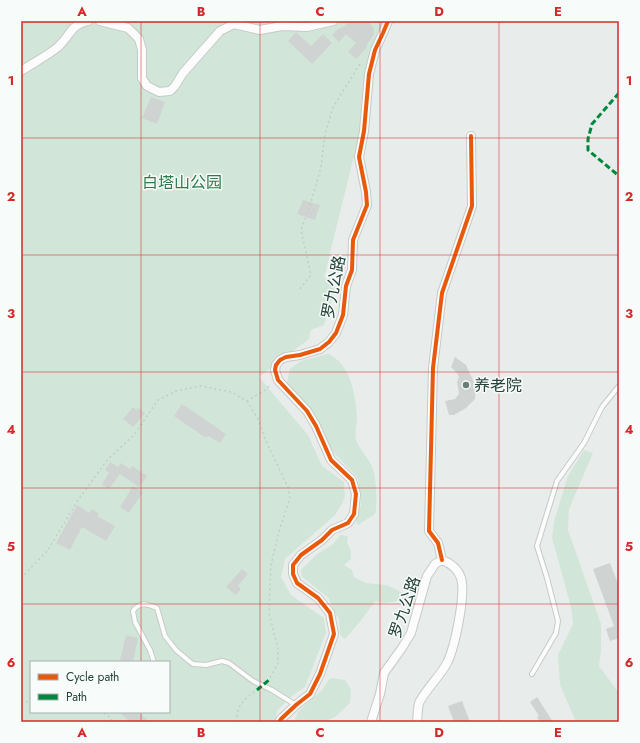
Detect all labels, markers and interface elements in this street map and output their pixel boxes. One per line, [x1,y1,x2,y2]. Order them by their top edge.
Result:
text: A [76,2,87,21]
text: B [197,2,206,21]
text: C [315,2,325,21]
text: D [434,2,444,21]
text: E [554,2,562,21]
text: 1 [8,71,14,90]
text: 1 [626,71,632,90]
park label: 白塔山公园 [142,171,222,194]
text: 2 [7,187,15,206]
text: 2 [625,187,633,206]
street label: 罗九公路 [316,253,351,321]
text: 3 [7,304,15,323]
text: 3 [625,304,633,323]
place label: 养老院 [474,374,522,397]
marker: 养老院 [461,380,471,390]
text: 4 [6,420,16,439]
text: 4 [624,420,634,439]
text: 5 [7,537,15,556]
text: 5 [625,537,633,556]
street label: 罗九公路 [383,573,426,641]
text: 6 [7,653,16,672]
text: 6 [625,653,634,672]
legend [30,661,170,713]
text: Cycle path [66,668,119,686]
text: Path [66,688,87,706]
text: A [76,723,87,742]
text: B [197,723,206,742]
text: C [315,723,325,742]
text: D [434,723,444,742]
text: E [554,723,562,742]

